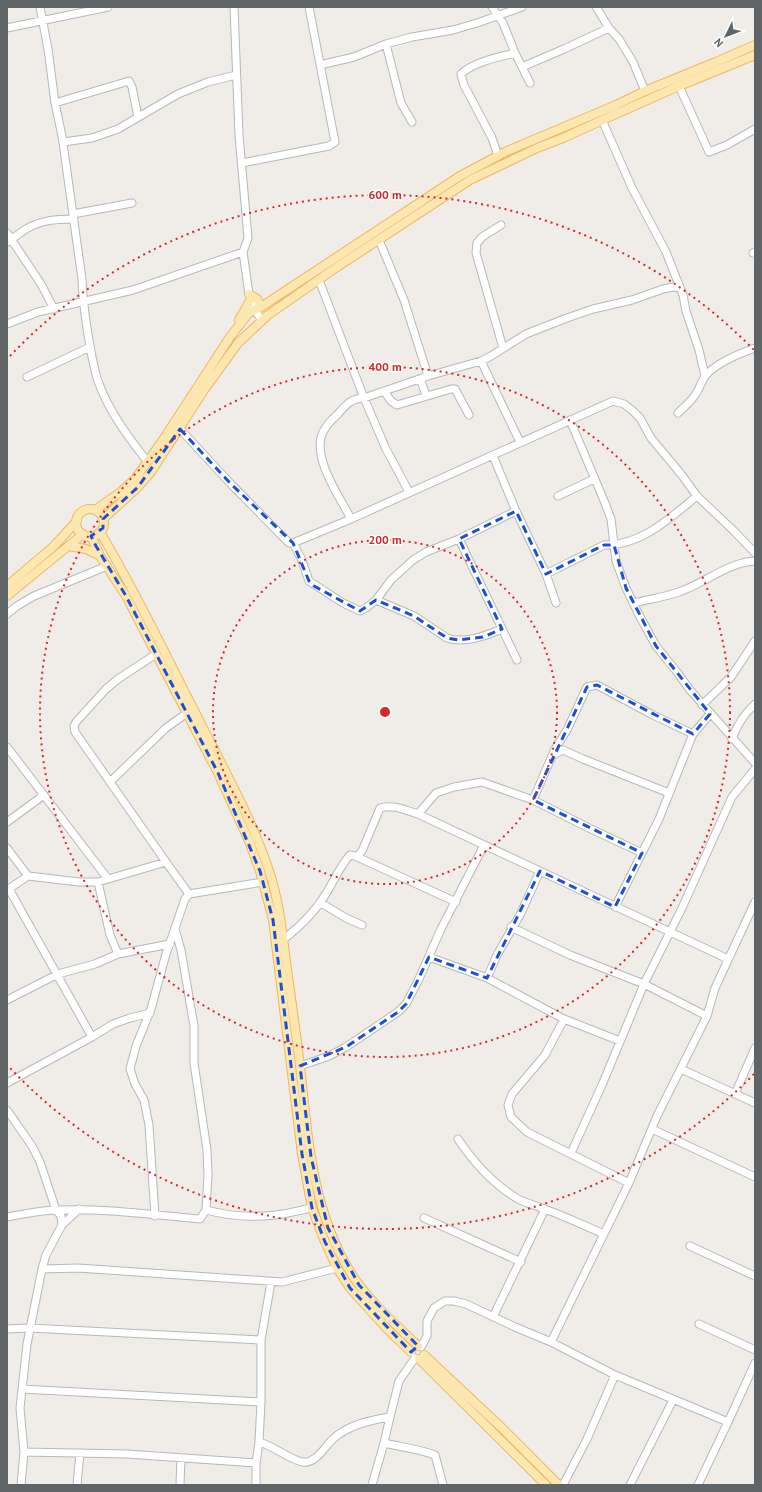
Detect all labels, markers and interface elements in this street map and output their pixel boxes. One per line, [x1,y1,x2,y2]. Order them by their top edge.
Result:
north arrow [706,16,746,56]
text: N [711,35,726,50]
text: 600 m [368,187,402,202]
text: 400 m [368,359,402,374]
text: 200 m [368,532,402,547]
centre of rings [378,705,392,719]

